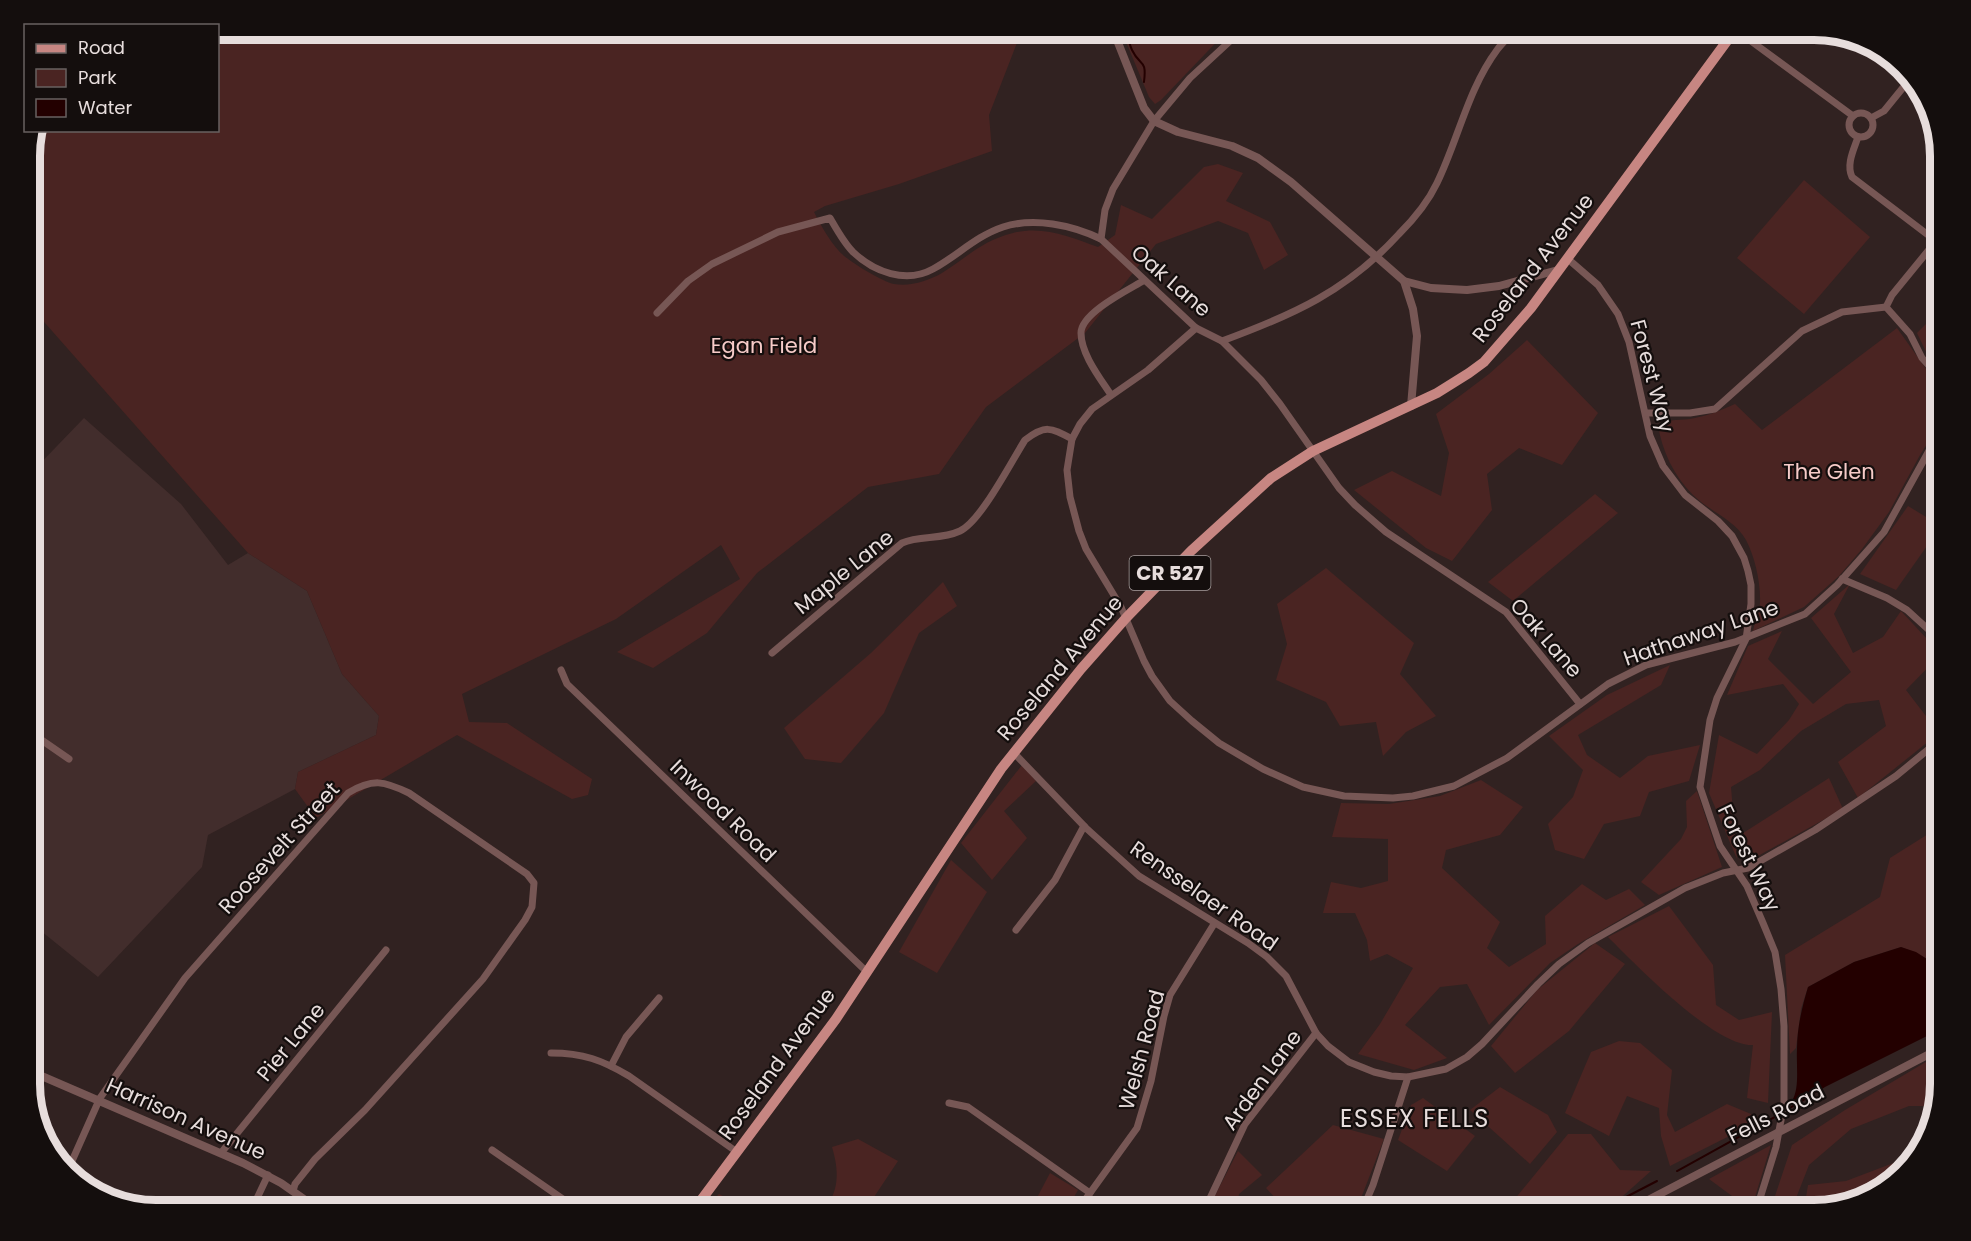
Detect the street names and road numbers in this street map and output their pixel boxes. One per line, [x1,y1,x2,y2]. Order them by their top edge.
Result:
street label: Roseland Avenue [1465,187,1600,348]
street label: Oak Lane [1125,238,1217,323]
street label: Forest Way [1624,316,1681,436]
street label: Maple Lane [788,523,899,621]
road number: CR 527 [1130,556,1210,590]
street label: Roseland Avenue [990,589,1129,747]
street label: Oak Lane [1504,592,1589,684]
street label: Hathaway Lane [1619,592,1782,673]
street label: Inwood Road [664,753,783,869]
street label: Roosevelt Street [212,775,346,920]
street label: Forest Way [1711,799,1788,916]
street label: Rensselaer Road [1124,834,1284,958]
street label: Roseland Avenue [711,982,842,1146]
street label: Welsh Road [1112,987,1171,1113]
street label: Pier Lane [250,996,331,1087]
street label: Arden Lane [1215,1023,1308,1136]
street label: Harrison Avenue [102,1070,271,1167]
street label: Fells Road [1722,1077,1829,1150]

